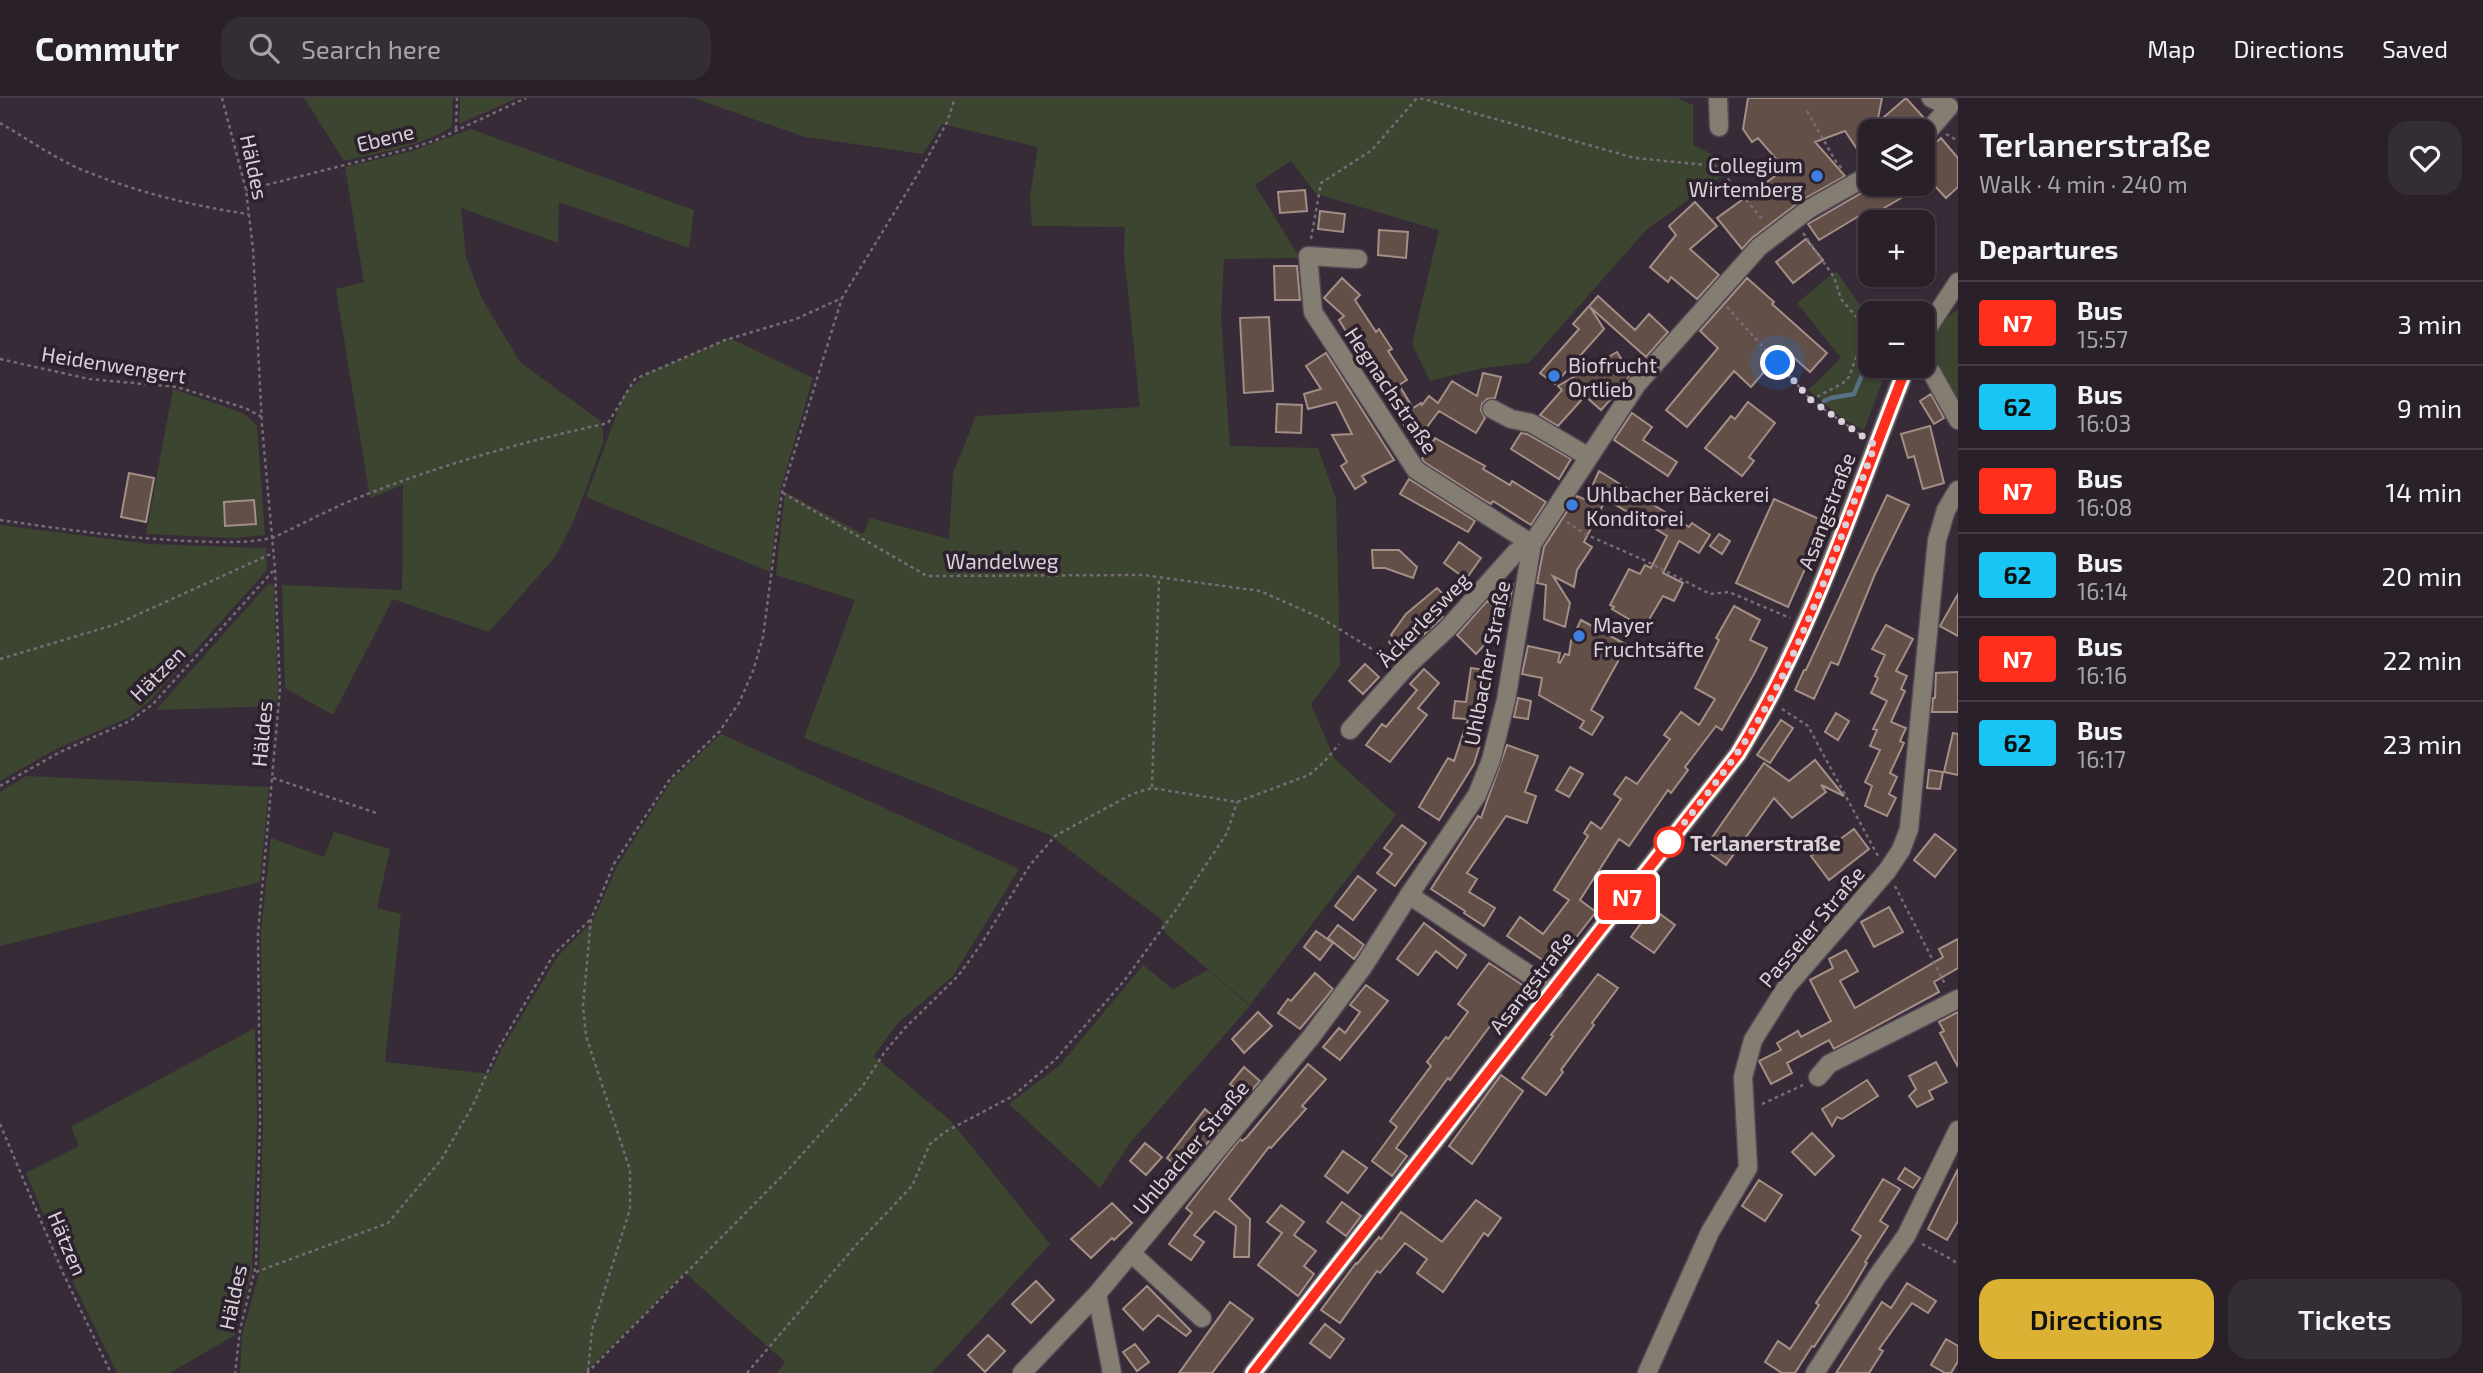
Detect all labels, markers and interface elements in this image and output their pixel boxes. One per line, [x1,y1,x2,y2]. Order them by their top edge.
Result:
search box [221,17,711,80]
text: Commutr [35,28,179,68]
icon: search [245,29,283,67]
text: Search here [301,33,441,64]
text: Map [2147,34,2195,63]
text: Directions [2233,34,2344,63]
text: Saved [2382,34,2448,63]
street label: Ebene [354,118,416,156]
map controls [1858,119,1935,378]
button: layers [1858,119,1935,196]
button: heart [2388,121,2462,195]
text: Terlanerstraße [1979,124,2211,164]
street label: Häldes [236,132,274,202]
place label: Collegium Wirtemberg [1688,152,1803,201]
marker: Collegium Wirtemberg [1809,168,1825,184]
text: Walk · 4 min · 240 m [1979,170,2188,198]
button: + [1858,210,1935,287]
text: Departures [1979,233,2118,264]
text: Bus [2077,294,2123,325]
button: − [1858,301,1935,378]
text: N7 [2003,308,2033,337]
text: 3 min [2397,308,2462,339]
street label: Hegnachstraße [1340,322,1444,458]
text: 15:57 [2077,325,2128,353]
street label: Heidenwengert [40,340,188,388]
your location [1760,345,1795,380]
place label: Biofrucht Ortlieb [1568,352,1657,401]
marker: Biofrucht Ortlieb [1546,368,1562,384]
text: Bus [2077,378,2123,409]
text: 62 [2003,392,2032,421]
text: 9 min [2397,392,2462,423]
text: 16:03 [2077,409,2131,437]
street label: Asangstraße [1792,449,1860,573]
text: Bus [2077,462,2123,493]
text: N7 [2003,476,2033,505]
text: 14 min [2386,476,2462,507]
place label: Uhlbacher Bäckerei Konditorei [1586,481,1769,530]
text: 16:08 [2077,493,2133,521]
marker: Uhlbacher Bäckerei Konditorei [1564,497,1580,513]
text: Bus [2077,546,2123,577]
street label: Wandelweg [946,548,1059,573]
text: 62 [2003,560,2032,589]
text: 20 min [2382,560,2462,591]
street label: Äckerlesweg [1372,566,1474,672]
text: 16:14 [2077,577,2128,605]
street label: Uhlbacher Straße [1458,578,1514,748]
place label: Mayer Fruchtsäfte [1593,612,1704,661]
marker: Mayer Fruchtsäfte [1571,628,1587,644]
text: Bus [2077,630,2123,661]
street label: Hätzen [124,640,190,706]
text: N7 [2003,644,2033,673]
text: 22 min [2383,644,2462,675]
text: 16:16 [2077,661,2127,689]
street label: Häldes [246,700,276,768]
text: Bus [2077,714,2123,745]
text: 62 [2003,728,2032,757]
text: 23 min [2383,728,2462,759]
text: 16:17 [2077,745,2126,773]
marker: Terlanerstraße [1654,827,1684,857]
place label: Terlanerstraße [1690,830,1841,855]
street label: Passeier Straße [1753,860,1869,992]
line badge: N7 [1596,874,1658,920]
text: N7 [1612,882,1642,911]
street label: Asangstraße [1483,926,1579,1038]
street label: Uhlbacher Straße [1127,1075,1253,1219]
street label: Hätzen [43,1207,93,1279]
street label: Häldes [213,1262,251,1332]
button: Directions [1979,1279,2214,1359]
button: Tickets [2228,1279,2462,1359]

